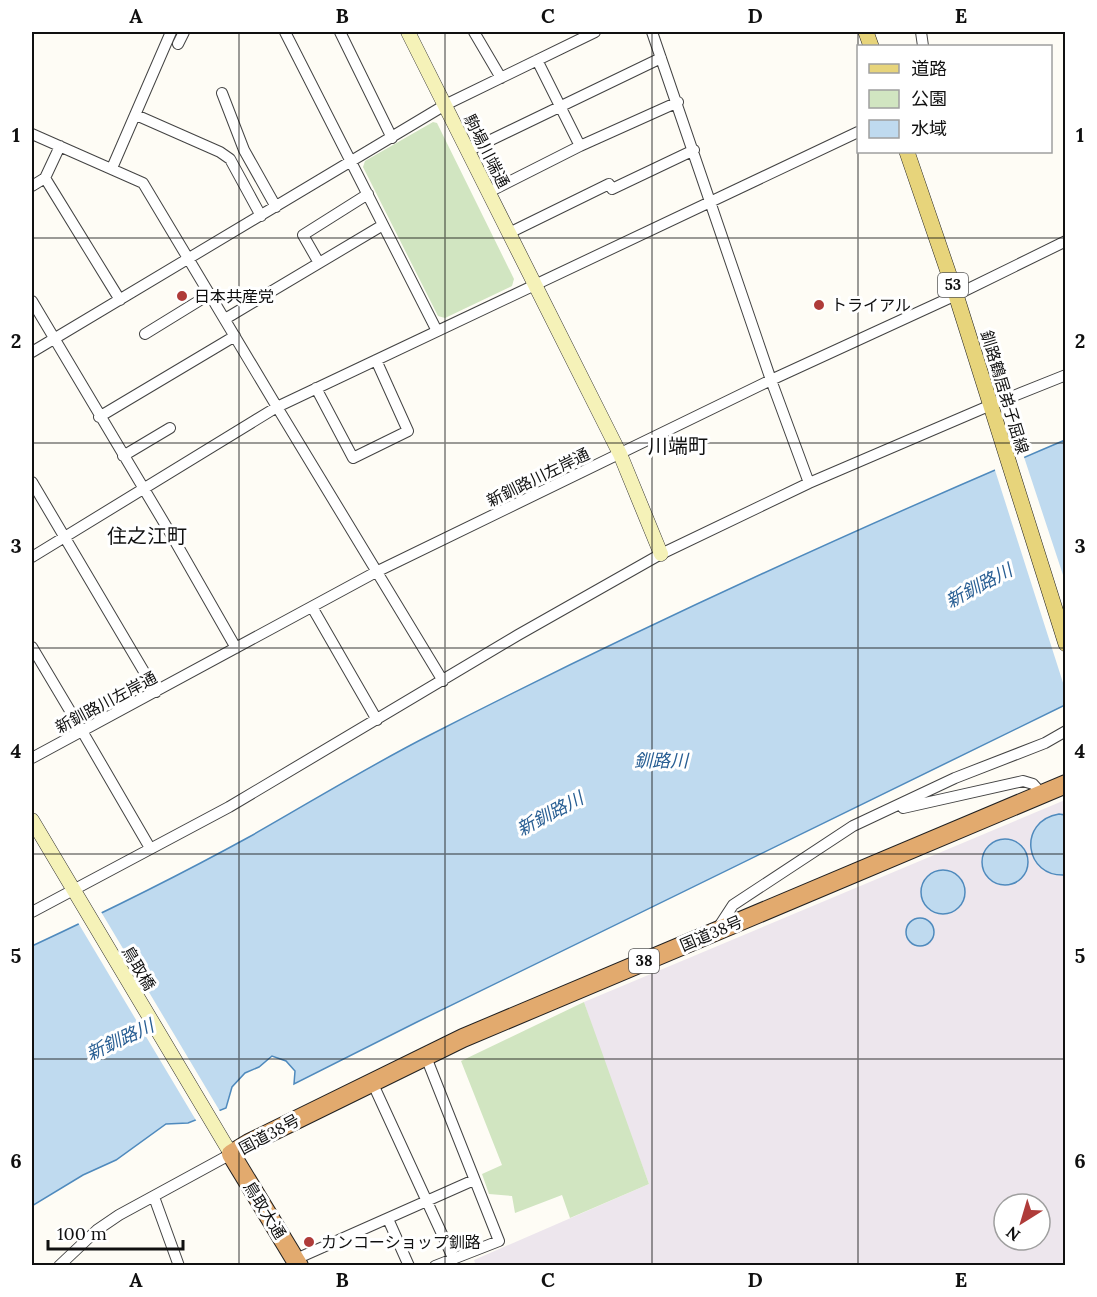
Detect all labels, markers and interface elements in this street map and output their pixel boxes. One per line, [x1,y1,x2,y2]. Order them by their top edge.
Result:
text: A [129,3,143,28]
text: B [335,3,349,28]
text: C [541,3,555,28]
text: D [747,3,763,28]
text: E [955,3,967,28]
legend [857,45,1052,153]
text: 道路 [911,57,947,80]
text: 公園 [911,87,947,110]
street label: 駒場川端通 [460,111,514,191]
text: 水域 [911,117,947,140]
text: 1 [12,122,20,147]
text: 1 [1076,122,1084,147]
road number: 53 [938,273,968,297]
place label: 日本共産党 [194,286,274,306]
marker: 日本共産党 [175,289,189,303]
place label: トライアル [831,295,911,315]
marker: トライアル [812,298,826,312]
text: 2 [11,328,21,353]
street label: 釧路鶴居弟子屈線 [977,328,1033,456]
text: 2 [1075,328,1085,353]
district label: 川端町 [648,433,708,458]
street label: 新釧路川左岸通 [483,443,593,511]
district label: 住之江町 [107,523,187,548]
text: 3 [10,533,22,558]
text: 3 [1074,533,1086,558]
water label: 新釧路川 [942,558,1018,613]
street label: 新釧路川左岸通 [52,667,160,737]
text: 4 [11,738,22,763]
text: 4 [1075,738,1086,763]
water label: 釧路川 [634,749,690,772]
water label: 新釧路川 [513,786,589,841]
street label: 国道38号 [677,911,745,955]
street label: 鳥取橋 [118,942,160,994]
text: 5 [11,943,22,968]
text: 5 [1075,943,1086,968]
road number: 38 [629,949,659,973]
water label: 新釧路川 [82,1013,159,1065]
street label: 国道38号 [235,1110,303,1158]
text: 6 [10,1148,22,1173]
text: 6 [1074,1148,1086,1173]
street label: 鳥取大通 [240,1178,290,1242]
north arrow [992,1192,1052,1252]
scale bar [48,1213,183,1251]
text: 100 m [57,1222,107,1245]
text: N [1002,1222,1024,1246]
place label: カンコーショップ釧路 [321,1232,481,1252]
marker: カンコーショップ釧路 [302,1235,316,1249]
text: A [129,1267,143,1292]
text: B [335,1267,349,1292]
text: C [541,1267,555,1292]
text: D [747,1267,763,1292]
text: E [955,1267,967,1292]

